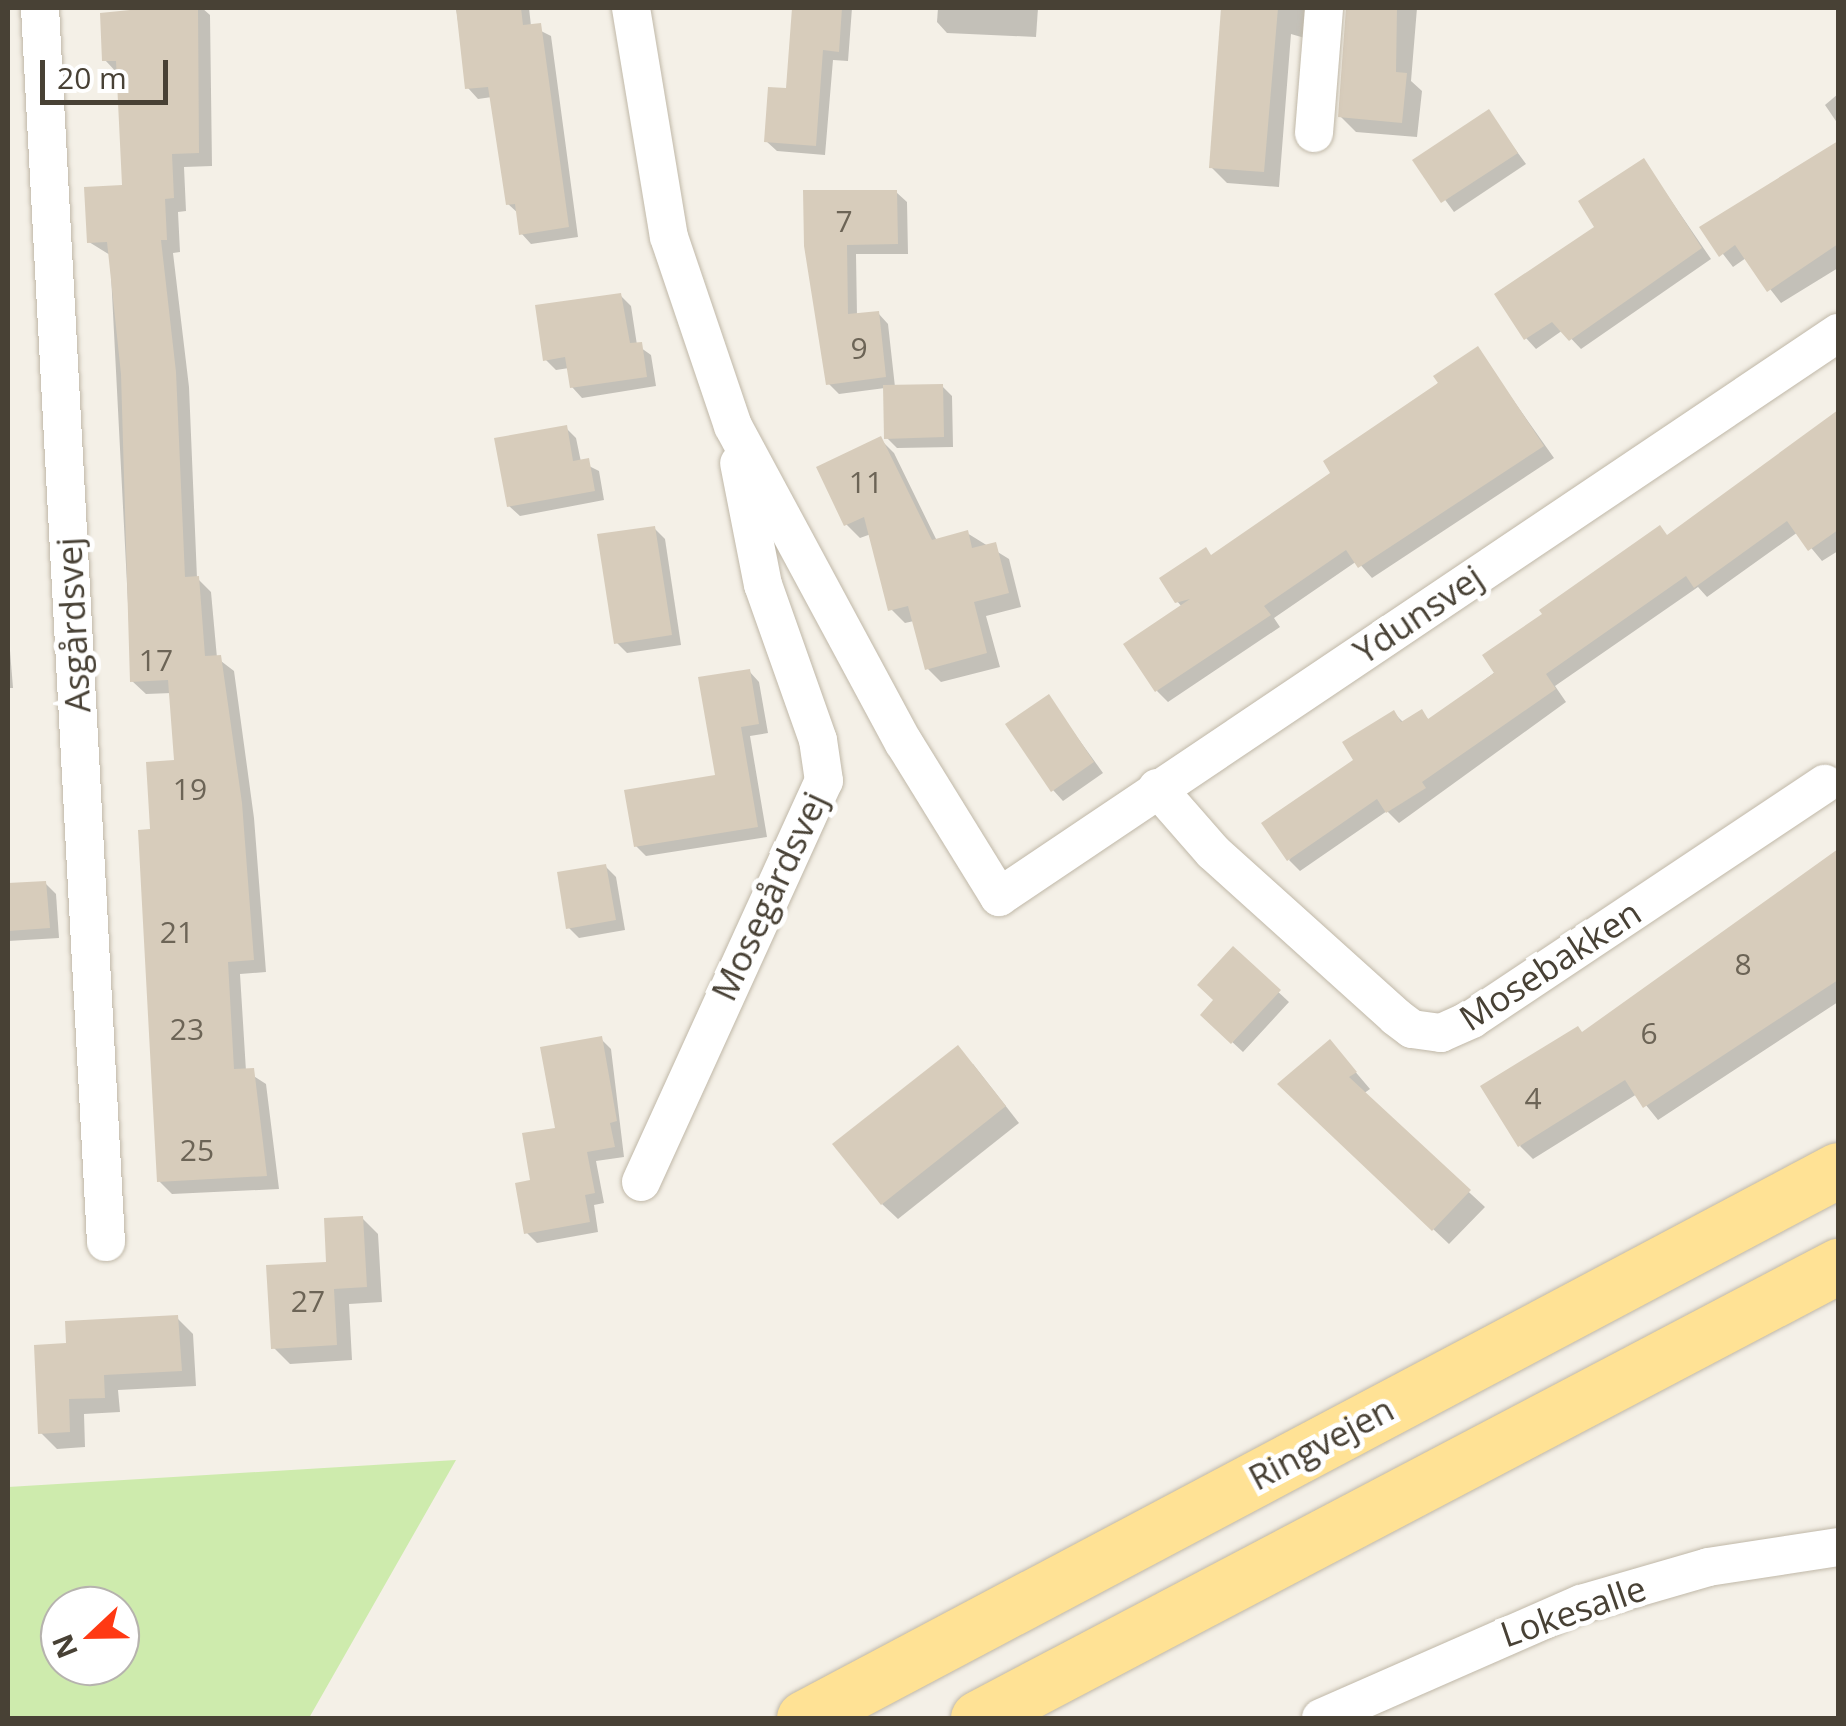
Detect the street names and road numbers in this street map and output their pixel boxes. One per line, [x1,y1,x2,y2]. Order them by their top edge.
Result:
street label: Asgårdsvej [47,536,99,714]
street label: Ydunsvej [1346,556,1490,672]
street label: Mosegårdsvej [702,785,836,1007]
street label: Mosebakken [1451,891,1649,1039]
street label: Ringvejen [1241,1387,1401,1499]
street label: Lokesalle [1495,1567,1651,1655]

